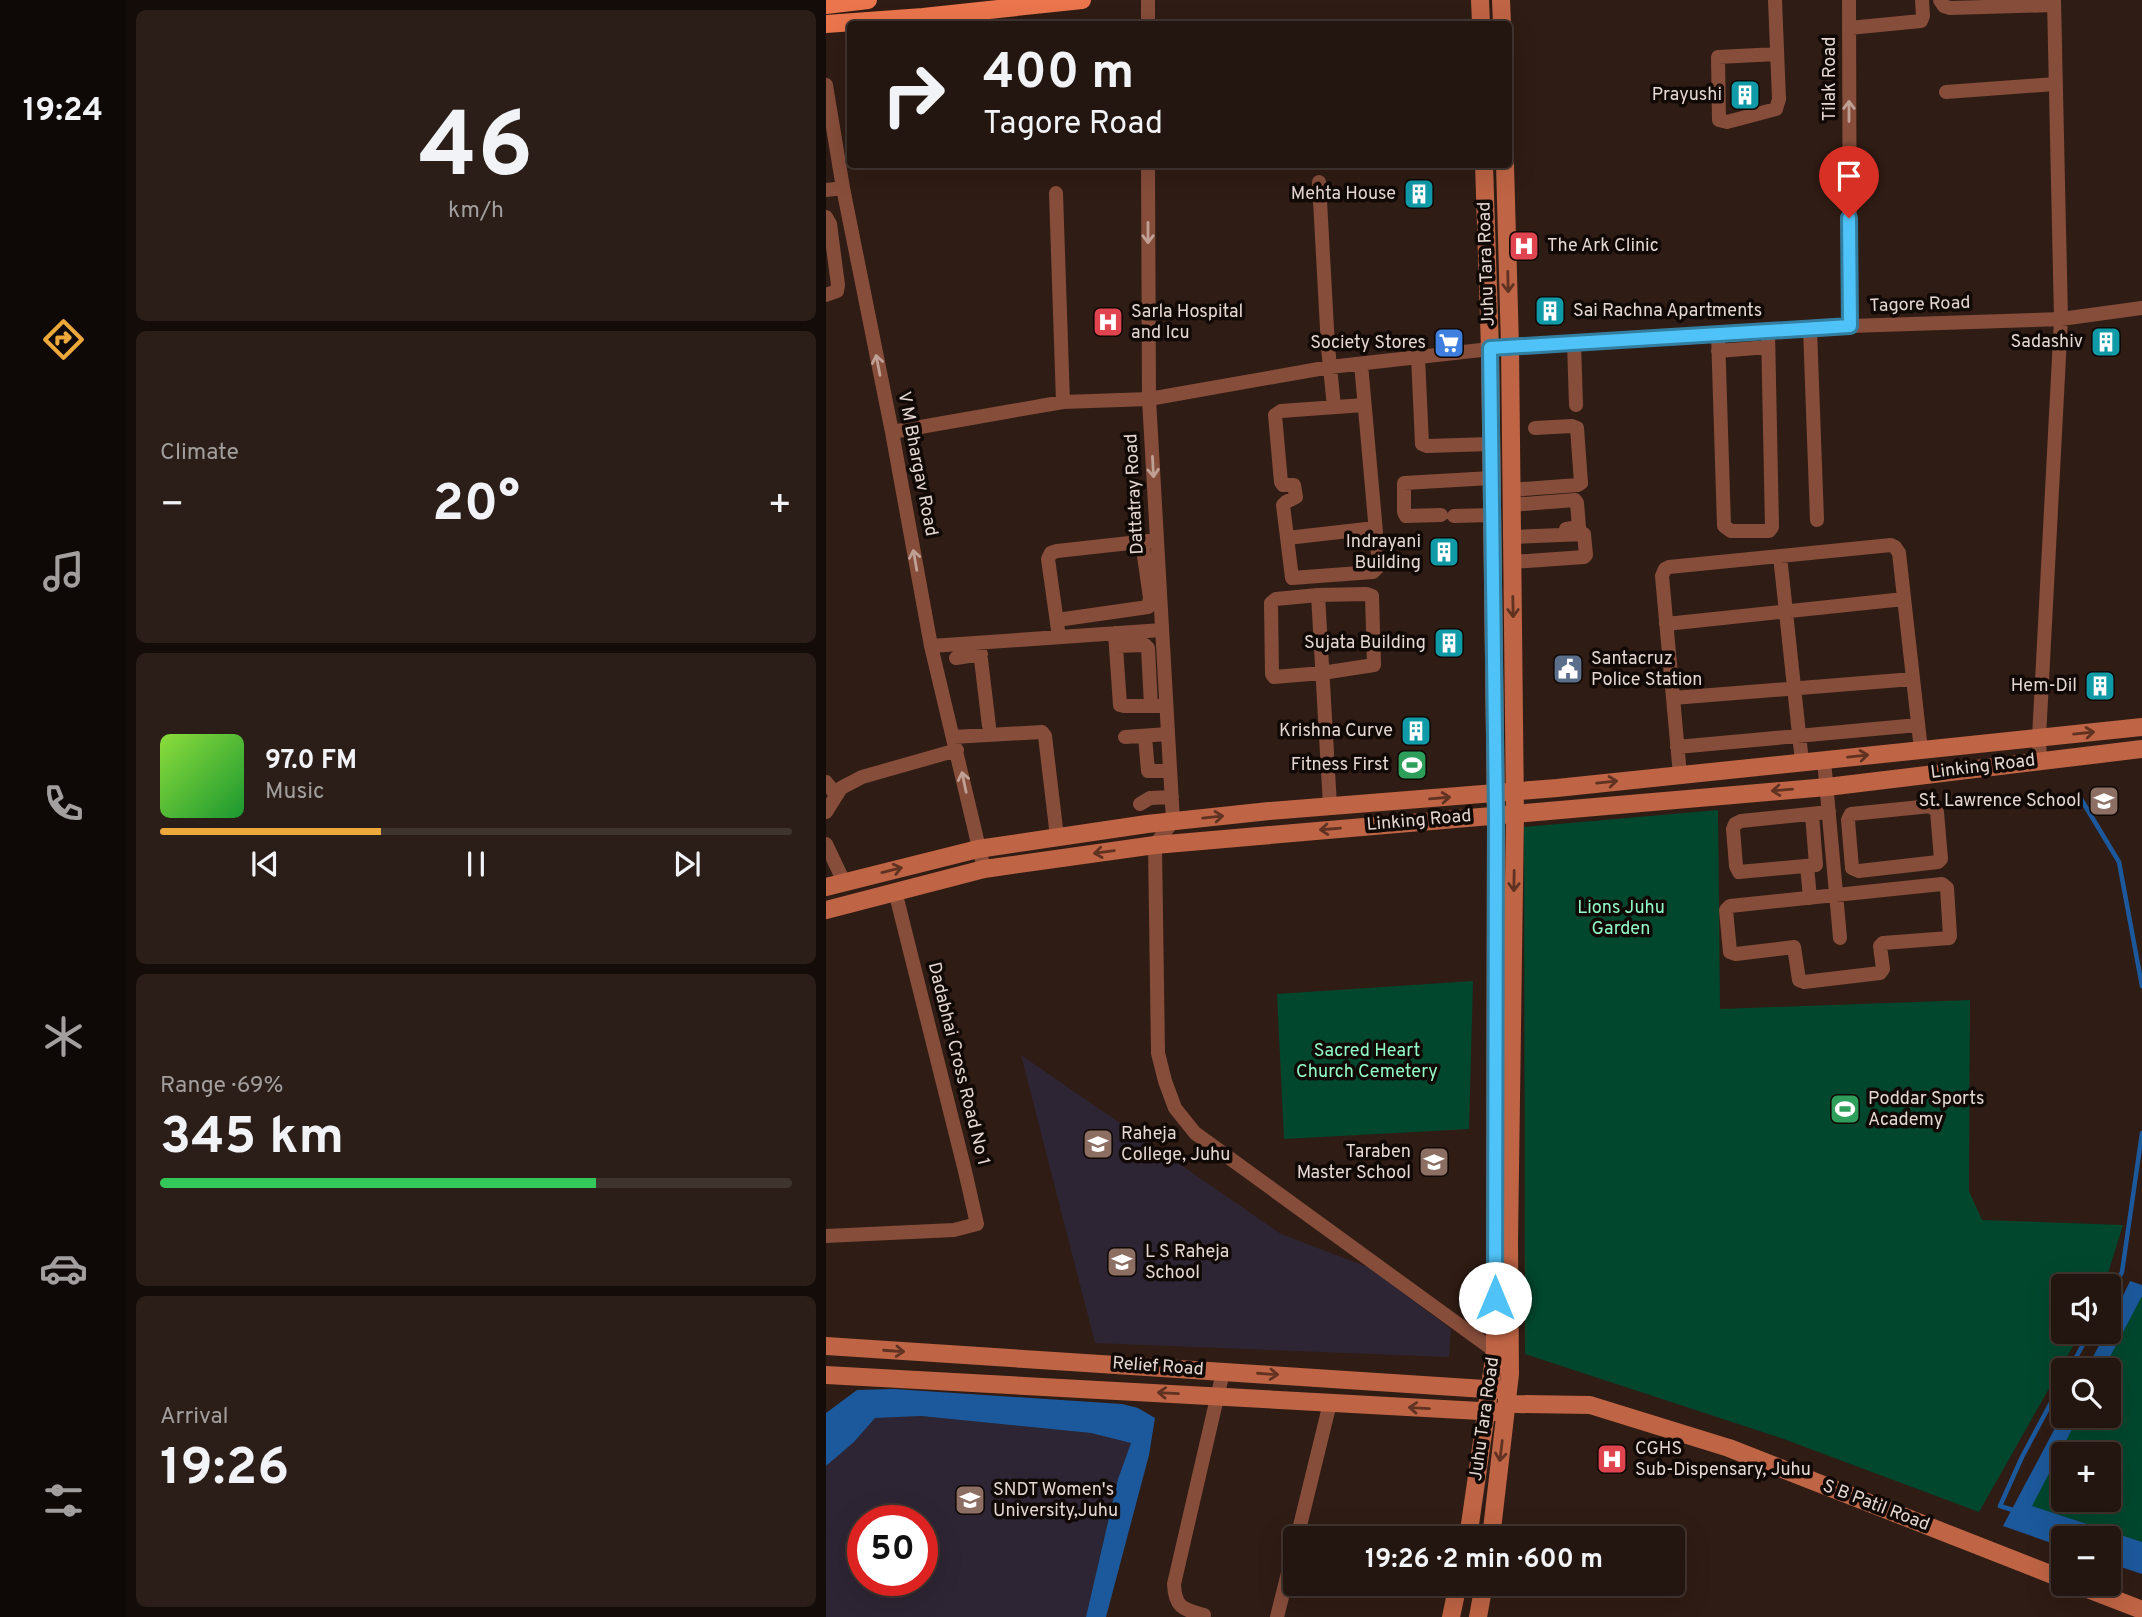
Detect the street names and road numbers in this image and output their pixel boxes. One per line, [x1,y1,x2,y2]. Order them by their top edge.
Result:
street label: Tilak Road [1819,37,1842,121]
street label: Juhu Tara Road [1473,201,1501,327]
street label: Tagore Road [1869,292,1971,318]
street label: V M Bhargav Road [892,390,942,538]
street label: Dattatray Road [1120,433,1150,555]
street label: Linking Road [1929,749,2037,785]
street label: Linking Road [1366,805,1472,837]
street label: Dadabhai Cross Road No 1 [922,960,994,1168]
street label: Relief Road [1111,1352,1205,1382]
street label: Juhu Tara Road [1465,1356,1505,1482]
street label: S B Patil Road [1819,1475,1933,1537]

